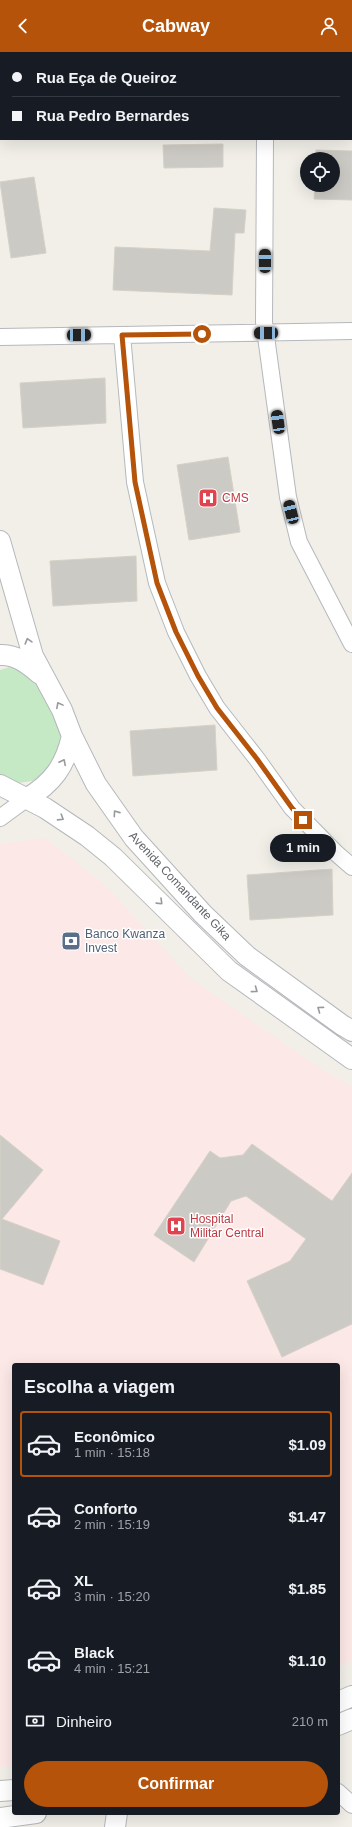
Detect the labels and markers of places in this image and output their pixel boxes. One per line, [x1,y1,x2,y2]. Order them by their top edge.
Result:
hospital icon: CMS [197,487,219,509]
place label: CMS [222,491,249,505]
place label: Banco Kwanza Invest [85,927,165,955]
bank icon: Banco Kwanza Invest [60,930,82,952]
place label: Hospital Militar Central [190,1212,264,1240]
hospital icon: Hospital Militar Central [165,1215,187,1237]

